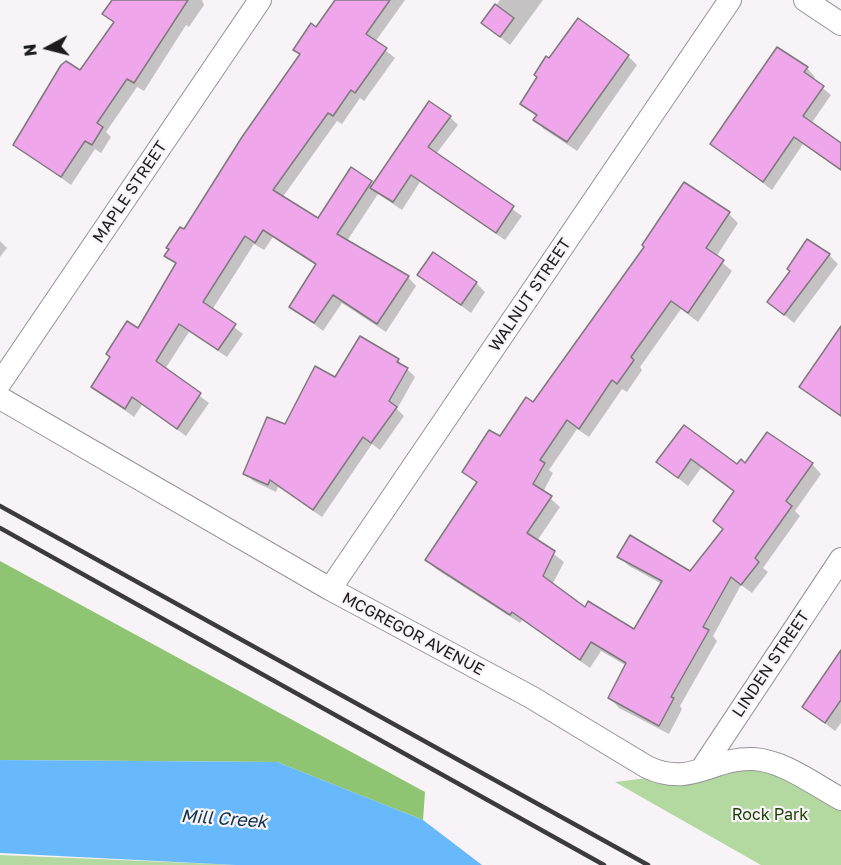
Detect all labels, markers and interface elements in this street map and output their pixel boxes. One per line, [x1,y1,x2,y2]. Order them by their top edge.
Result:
north arrow [18,18,78,78]
text: N [19,43,41,57]
street label: MAPLE STREET [89,138,171,246]
street label: WALNUT STREET [485,235,575,355]
street label: MCGREGOR AVENUE [339,588,487,680]
street label: LINDEN STREET [728,607,814,721]
water label: Mill Creek [180,805,268,833]
park label: Rock Park [732,805,808,825]

